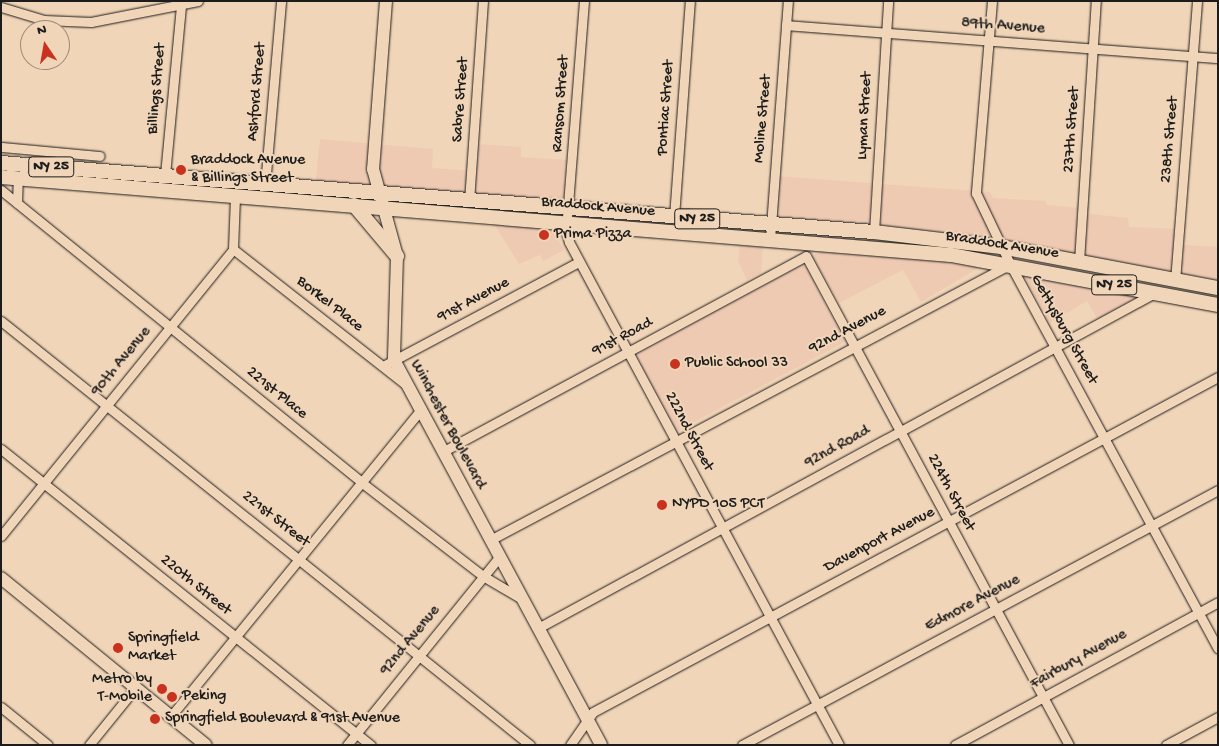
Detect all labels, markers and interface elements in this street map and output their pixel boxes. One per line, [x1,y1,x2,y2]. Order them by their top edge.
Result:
street label: 89th Avenue [961,15,1045,39]
north arrow [20,20,70,70]
text: N [36,22,48,40]
street label: Ashford Street [244,42,272,142]
street label: Billings Street [144,43,172,135]
street label: Ransom Street [549,55,575,153]
street label: Sabre Street [449,57,475,143]
street label: Pontiac Street [654,60,680,156]
street label: Lyman Street [854,72,878,160]
street label: Moline Street [751,74,777,164]
street label: 237th Street [1060,86,1086,174]
street label: 238th Street [1158,96,1184,184]
place label: Braddock Avenue & Billings Street [191,151,305,189]
road number: NY 25 [27,154,75,180]
marker: Braddock Avenue & Billings Street [175,164,187,176]
street label: Braddock Avenue [540,193,656,223]
road number: NY 25 [673,206,721,232]
place label: Prima Pizza [554,225,631,245]
street label: Braddock Avenue [944,228,1060,264]
marker: Prima Pizza [538,229,550,241]
street label: Gettysburg Street [1025,272,1101,388]
road number: NY 25 [1090,272,1138,298]
street label: Borkel Place [292,273,366,337]
street label: 91st Avenue [435,274,513,328]
street label: 92nd Avenue [806,303,890,359]
street label: 91st Road [590,314,656,362]
street label: 90th Avenue [88,323,156,401]
place label: Public School 33 [685,354,788,374]
street label: Winchester Boulevard [405,357,489,493]
marker: Public School 33 [669,358,681,370]
street label: 221st Place [241,363,311,425]
street label: 222nd Street [659,389,717,475]
street label: 92nd Road [802,422,874,474]
street label: 224th Street [922,451,978,535]
street label: 221st Street [237,487,313,553]
place label: NYPD 105 PCT [672,495,764,515]
marker: NYPD 105 PCT [656,499,668,511]
street label: Davenport Avenue [821,504,939,578]
street label: 220th Street [155,551,235,621]
street label: Edmore Avenue [922,571,1024,637]
street label: 92nd Avenue [377,602,445,680]
street label: Fairbury Avenue [1027,626,1131,694]
place label: Springfield Market [128,629,199,667]
marker: Springfield Market [112,642,124,654]
place label: Metro by T-Mobile [92,670,152,708]
marker: Metro by T-Mobile [156,683,168,695]
place label: Peking [182,687,226,707]
marker: Peking [166,691,178,703]
place label: Springfield Boulevard & 91st Avenue [165,709,400,729]
marker: Springfield Boulevard & 91st Avenue [149,713,161,725]

